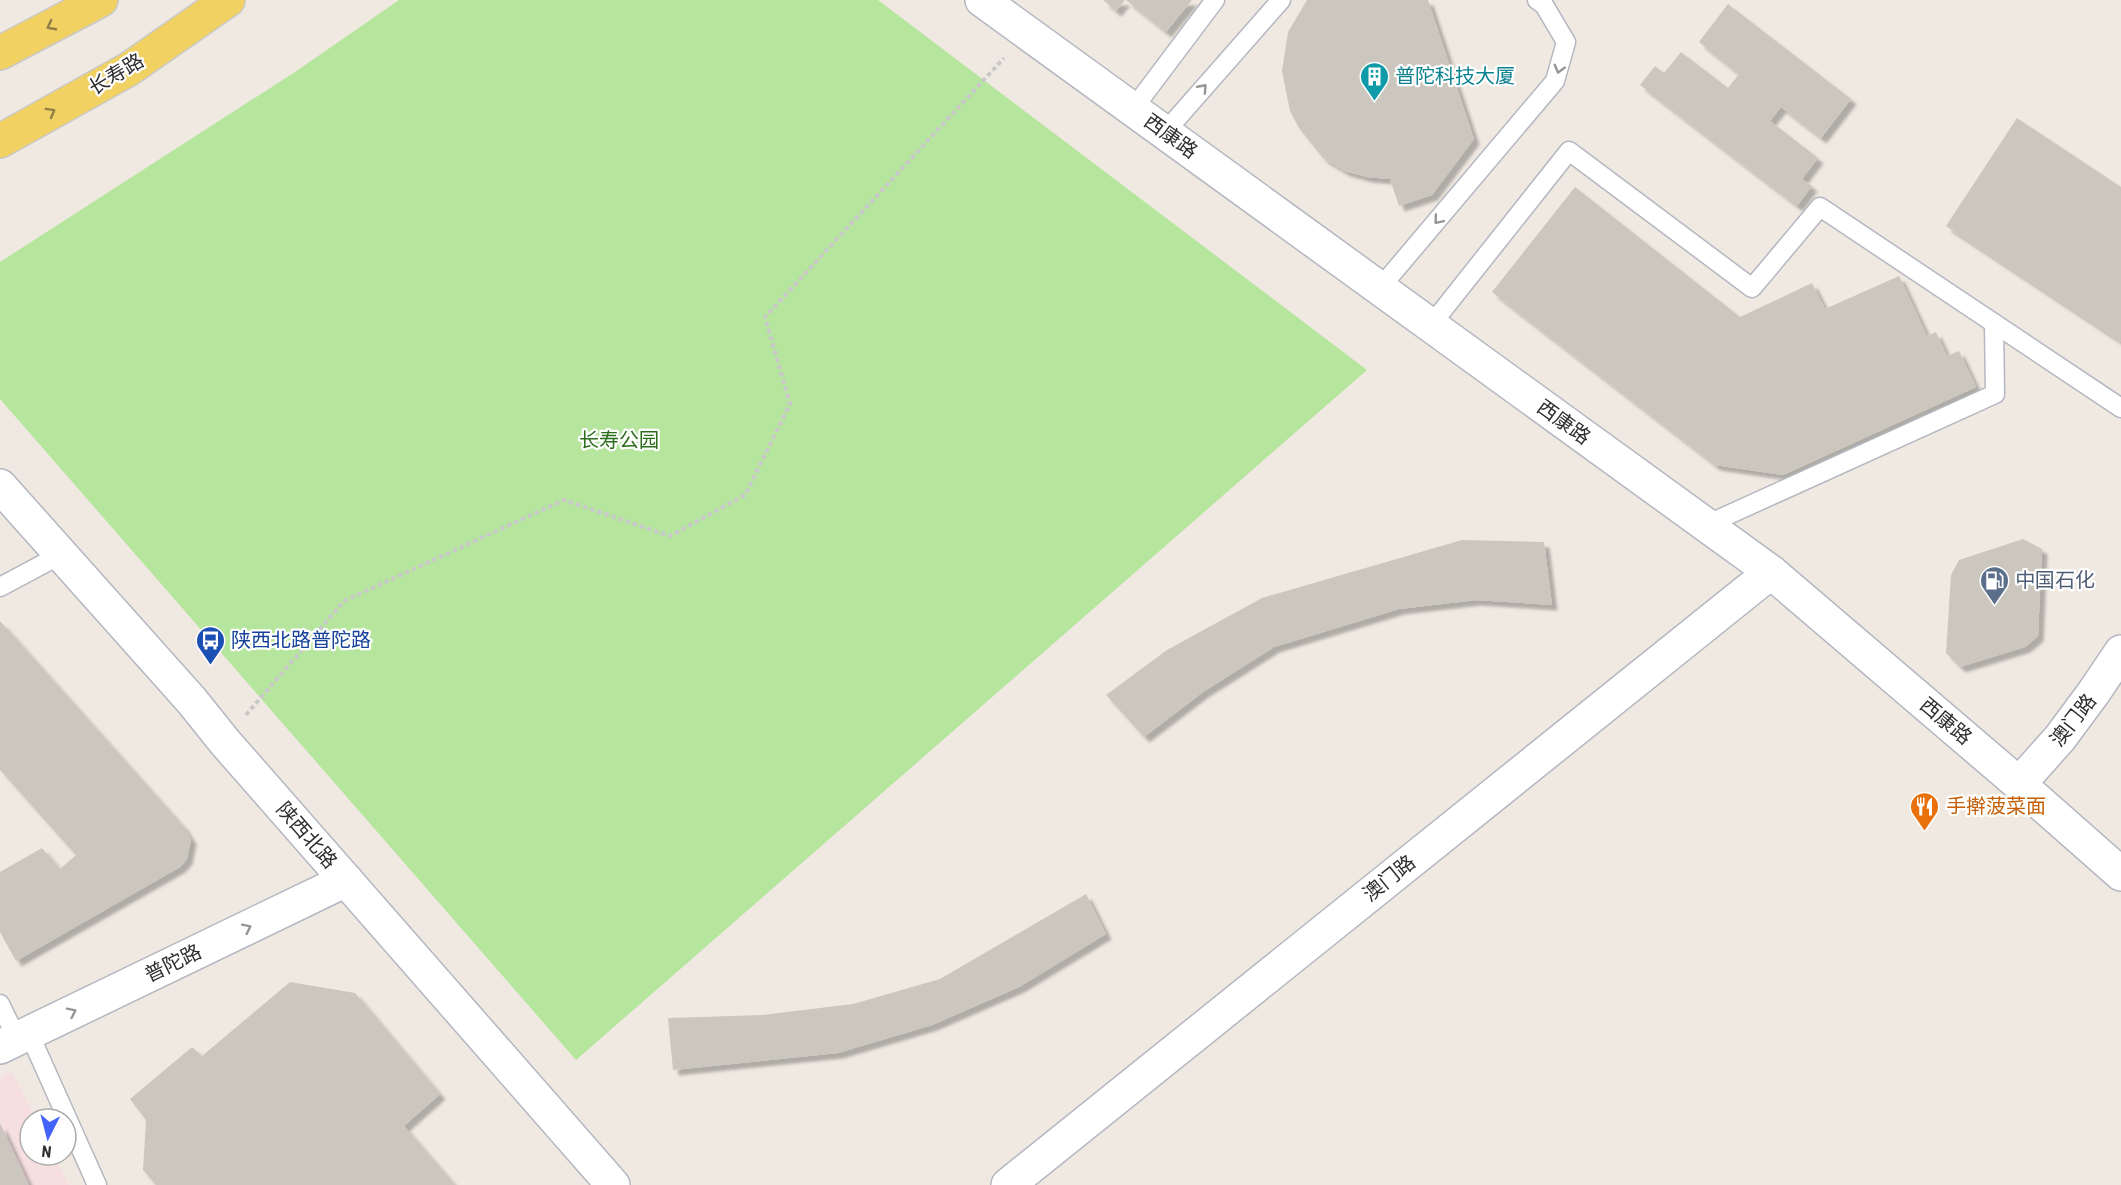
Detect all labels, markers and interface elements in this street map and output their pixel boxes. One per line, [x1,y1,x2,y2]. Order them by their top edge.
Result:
one-way arrow [46,19,57,31]
street label: 长寿路 [84,48,148,100]
building icon: 普陀科技大厦 [1358,60,1390,102]
one-way arrow [1554,63,1566,73]
place label: 普陀科技大厦 [1395,64,1515,88]
one-way arrow [1196,84,1207,95]
one-way arrow [45,108,55,119]
street label: 西康路 [1140,109,1202,163]
one-way arrow [1434,213,1445,224]
street label: 西康路 [1533,395,1595,449]
park label: 长寿公园 [579,428,659,452]
fuel station icon: 中国石化 [1978,564,2010,606]
place label: 中国石化 [2015,568,2095,592]
bus stop icon: 陕西北路普陀路 [194,624,226,666]
place label: 陕西北路普陀路 [231,628,371,652]
street label: 澳门路 [2045,689,2101,751]
street label: 西康路 [1915,693,1977,749]
restaurant icon: 手擀菠菜面 [1909,790,1941,832]
place label: 手擀菠菜面 [1946,794,2046,818]
street label: 陕西北路 [272,797,342,873]
street label: 澳门路 [1358,850,1420,906]
one-way arrow [241,923,252,935]
street label: 普陀路 [141,939,205,987]
one-way arrow [65,1008,76,1020]
north arrow [18,1107,78,1167]
text: N [41,1141,52,1161]

